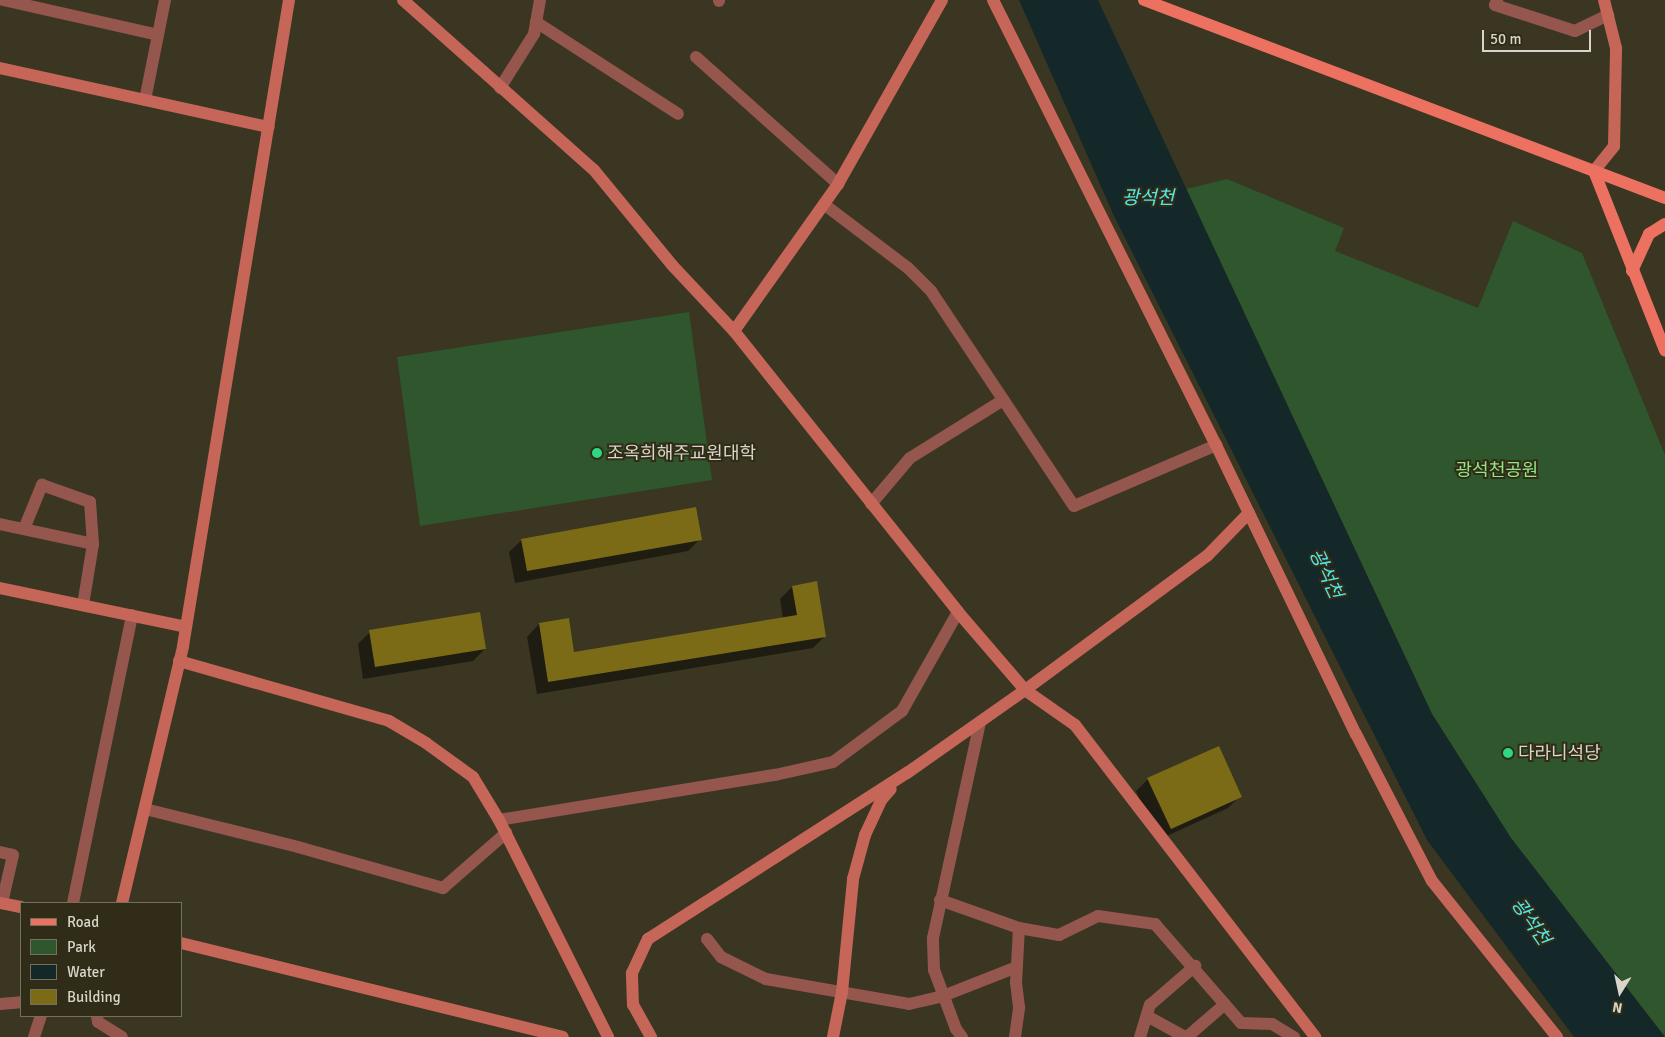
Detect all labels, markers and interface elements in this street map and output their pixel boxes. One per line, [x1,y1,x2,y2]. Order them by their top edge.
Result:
scale bar [1485,20,1594,52]
text: 50 m [1490,30,1521,48]
water label: 광석천 [1122,188,1174,210]
place label: 조옥희해주교원대학 [607,442,756,464]
marker: 조옥희해주교원대학 [591,447,603,459]
park label: 광석천공원 [1456,459,1538,481]
water label: 광석천 [1304,545,1346,603]
place label: 다라니석당 [1518,742,1601,764]
marker: 다라니석당 [1502,747,1514,759]
water label: 광석천 [1506,894,1554,950]
legend [20,902,182,1017]
text: Road [67,913,99,931]
text: Park [67,938,96,956]
text: Water [67,963,105,981]
north arrow [1595,967,1645,1017]
text: Building [67,988,121,1006]
text: N [1611,998,1624,1016]

